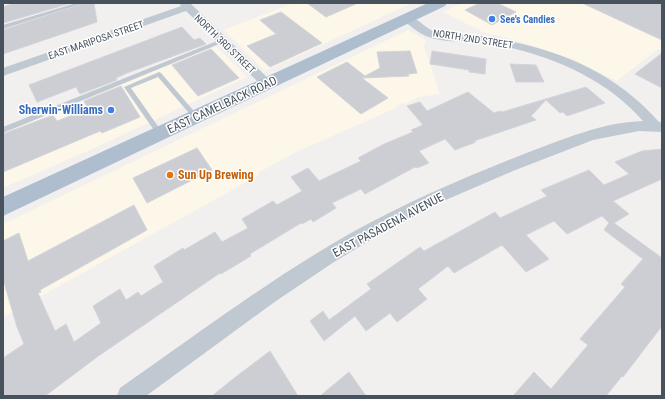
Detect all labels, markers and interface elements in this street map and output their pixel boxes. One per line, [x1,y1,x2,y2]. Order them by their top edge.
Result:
street label: NORTH 3RD STREET [192,12,258,76]
marker: See's Candies [487,14,497,24]
place label: See's Candies [500,14,556,25]
street label: EAST MARIPOSA STREET [47,18,145,62]
street label: NORTH 2ND STREET [432,27,514,51]
street label: EAST CAMELBACK ROAD [165,73,279,137]
place label: Sherwin-Williams [19,103,104,117]
marker: Sherwin-Williams [106,105,116,115]
place label: Sun Up Brewing [178,168,254,182]
marker: Sun Up Brewing [165,170,175,180]
street label: EAST PASADENA AVENUE [330,190,446,260]

